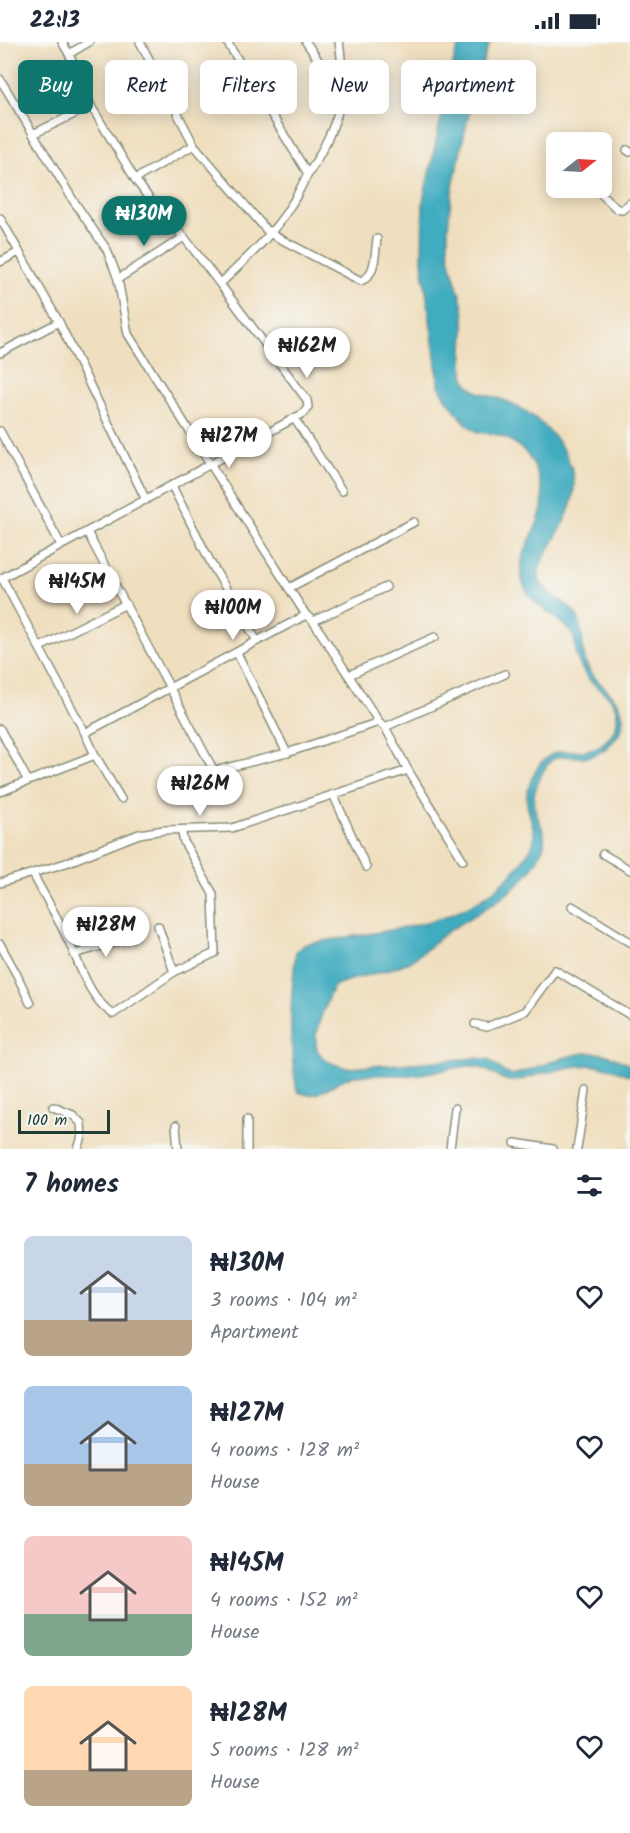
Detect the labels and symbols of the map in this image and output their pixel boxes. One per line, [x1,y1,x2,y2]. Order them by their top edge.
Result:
north arrow [546,132,612,198]
pin: ₦130M [102,196,186,247]
pin: ₦162M [265,328,349,379]
pin: ₦127M [187,418,271,469]
pin: ₦145M [35,564,119,615]
pin: ₦100M [191,590,275,641]
pin: ₦126M [158,766,242,817]
pin: ₦128M [64,907,148,958]
scale bar [18,1107,110,1134]

